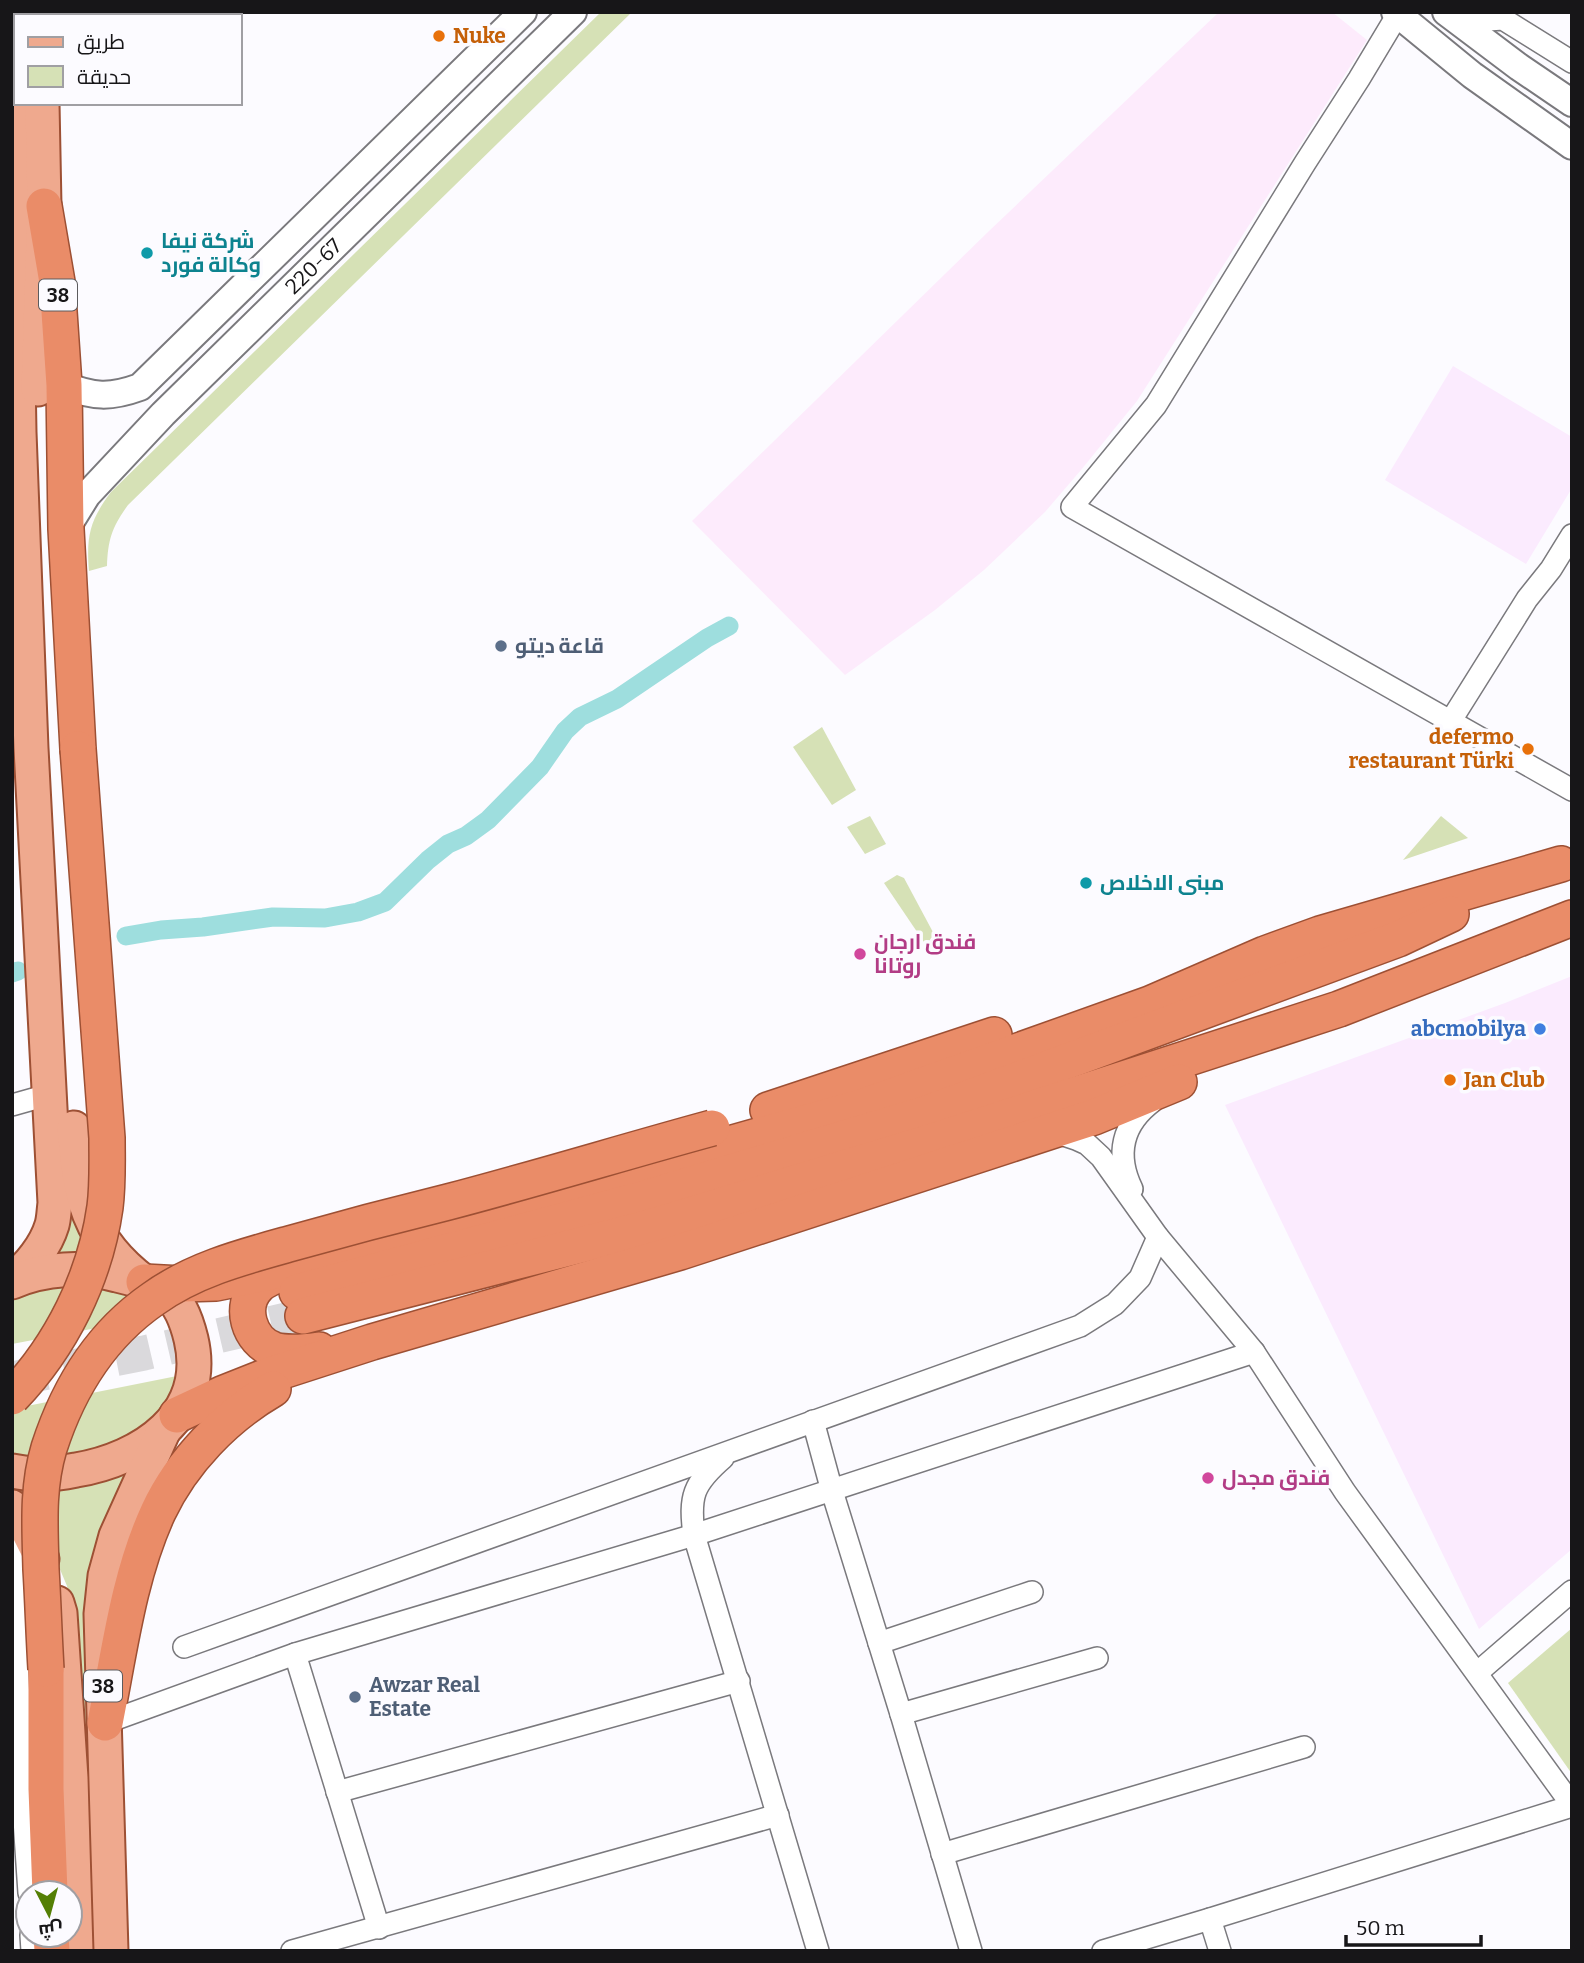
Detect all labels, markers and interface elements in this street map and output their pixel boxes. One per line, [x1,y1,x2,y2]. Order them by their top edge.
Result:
legend [14,14,242,105]
place label: Nuke [453,23,506,49]
marker: Nuke [431,28,447,44]
text: طريق [77,29,125,55]
text: حديقة [77,64,131,90]
place label: شركة نيفا وكالة فورد [161,228,261,278]
street label: 220-67 [280,233,348,300]
marker: شركة نيفا وكالة فورد [139,245,155,261]
road number: 38 [39,280,77,310]
place label: قاعة ديتو [515,633,604,659]
marker: قاعة ديتو [493,638,509,654]
place label: defermo restaurant Türki [1348,724,1514,774]
marker: defermo restaurant Türki [1520,741,1536,757]
place label: مبنى الاخلاص [1100,870,1224,896]
marker: مبنى الاخلاص [1078,875,1094,891]
place label: فندق ارجان روتانا [874,929,976,979]
marker: فندق ارجان روتانا [852,946,868,962]
place label: abcmobilya [1411,1016,1526,1042]
marker: abcmobilya [1532,1021,1548,1037]
place label: Jan Club [1463,1067,1545,1093]
marker: Jan Club [1442,1072,1458,1088]
place label: فندق مجدل [1222,1465,1330,1491]
marker: فندق مجدل [1200,1470,1216,1486]
road number: 38 [84,1670,122,1702]
place label: Awzar Real Estate [369,1672,480,1722]
marker: Awzar Real Estate [347,1689,363,1705]
north arrow [14,1879,84,1949]
scale bar [1346,1904,1481,1948]
text: 50 m [1356,1915,1405,1941]
text: ش [37,1918,64,1943]

